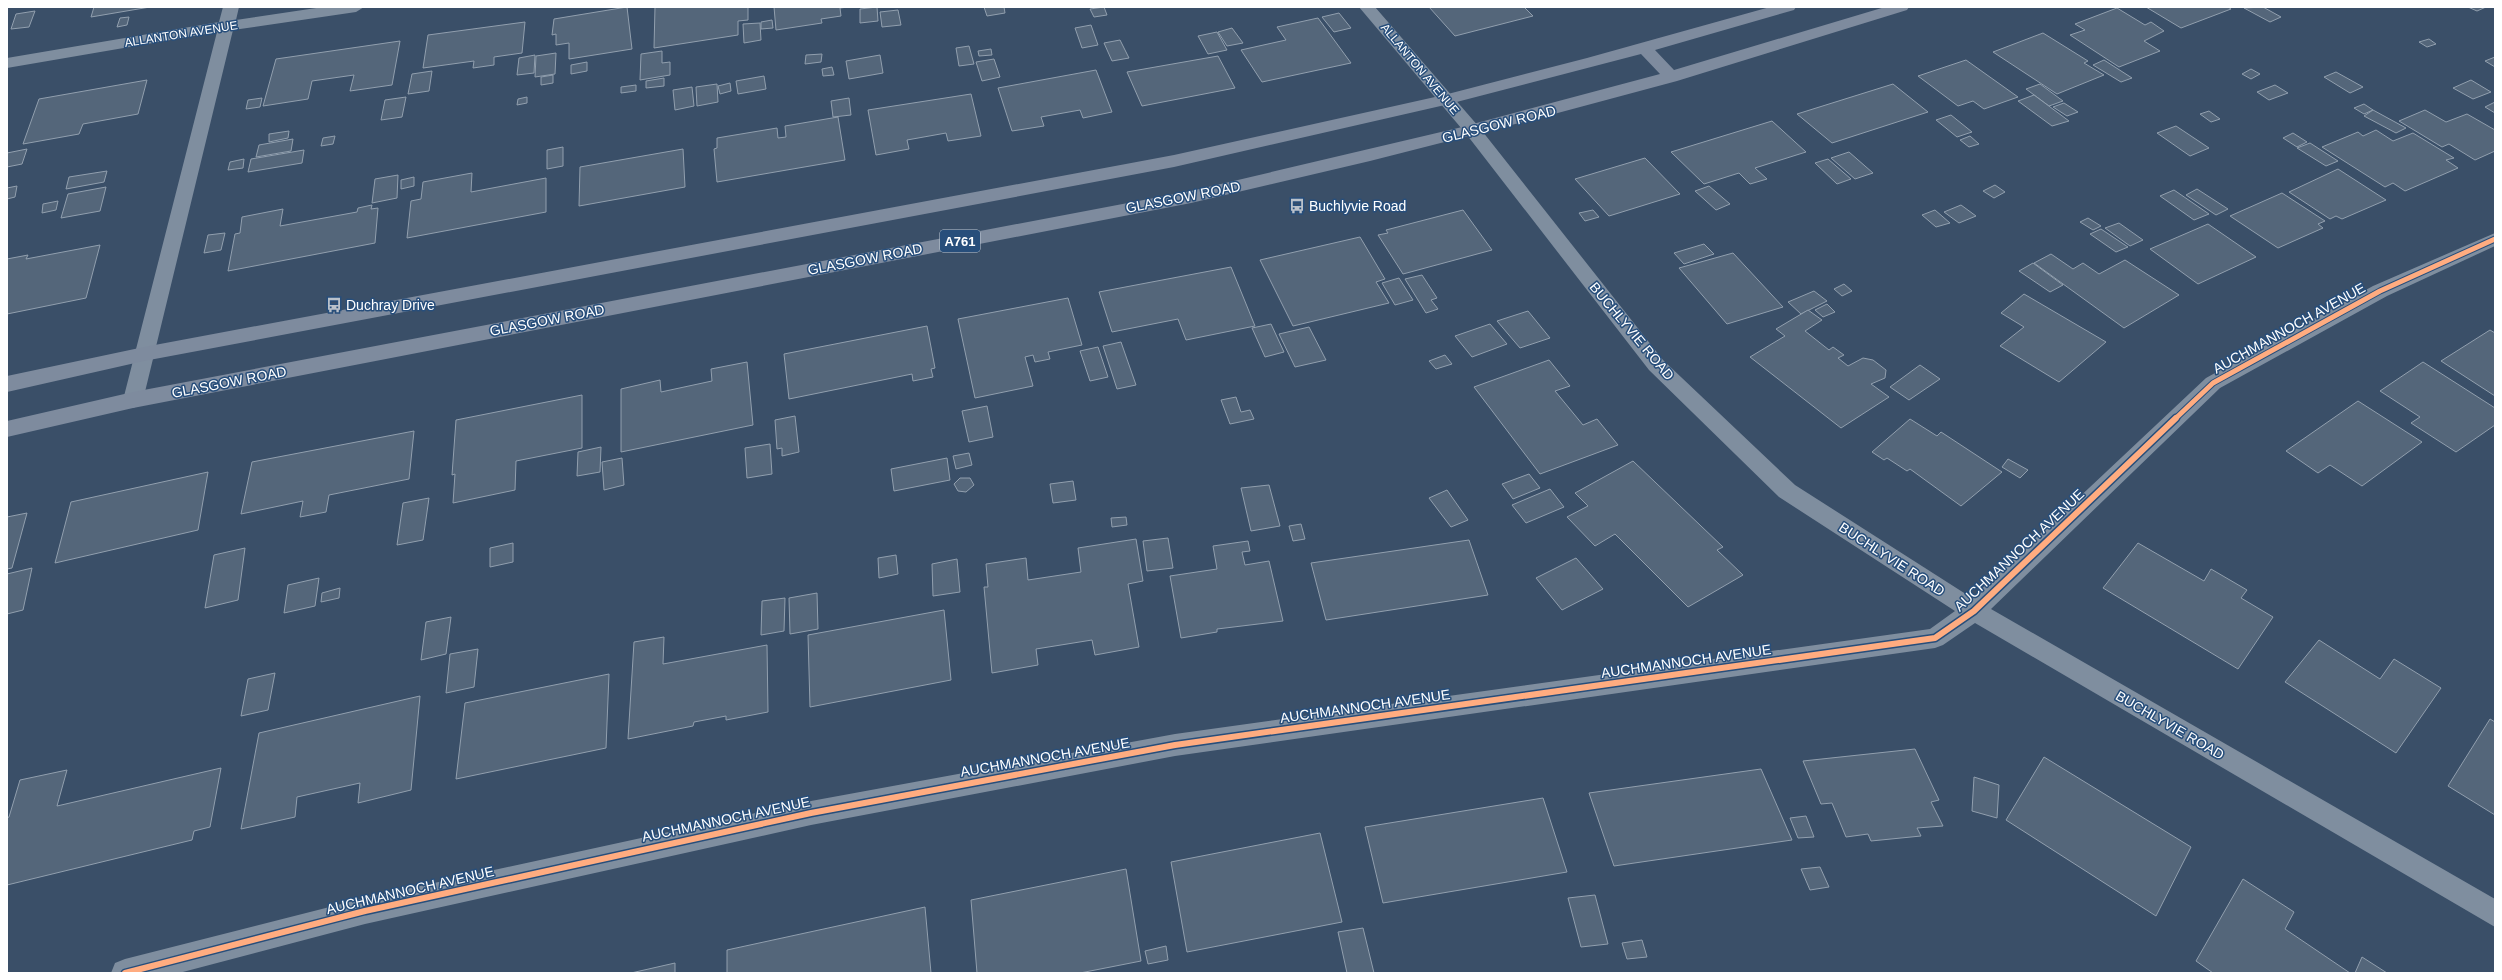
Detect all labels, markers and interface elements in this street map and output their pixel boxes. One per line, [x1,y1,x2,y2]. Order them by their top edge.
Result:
street label: ALLANTON AVENUE [123,18,239,50]
street label: ALLANTON AVENUE [1378,21,1462,117]
street label: GLASGOW ROAD [1440,102,1558,146]
street label: GLASGOW ROAD [1124,178,1242,216]
bus stop icon: Buchlyvie Road [1288,197,1306,215]
place label: Buchlyvie Road [1309,198,1406,214]
road number: A761 [940,230,980,252]
street label: GLASGOW ROAD [806,240,924,278]
street label: BUCHLYVIE ROAD [1586,279,1678,383]
street label: AUCHMANNOCH AVENUE [2210,279,2368,377]
bus stop icon: Duchray Drive [325,296,343,314]
place label: Duchray Drive [346,297,435,313]
street label: GLASGOW ROAD [488,301,606,339]
street label: GLASGOW ROAD [170,363,288,401]
street label: AUCHMANNOCH AVENUE [1951,486,2087,614]
street label: BUCHLYVIE ROAD [1836,519,1948,599]
street label: AUCHMANNOCH AVENUE [1600,641,1772,681]
street label: AUCHMANNOCH AVENUE [1279,686,1451,726]
street label: BUCHLYVIE ROAD [2113,687,2227,763]
street label: AUCHMANNOCH AVENUE [959,734,1131,780]
street label: AUCHMANNOCH AVENUE [640,793,812,845]
street label: AUCHMANNOCH AVENUE [325,863,495,917]

